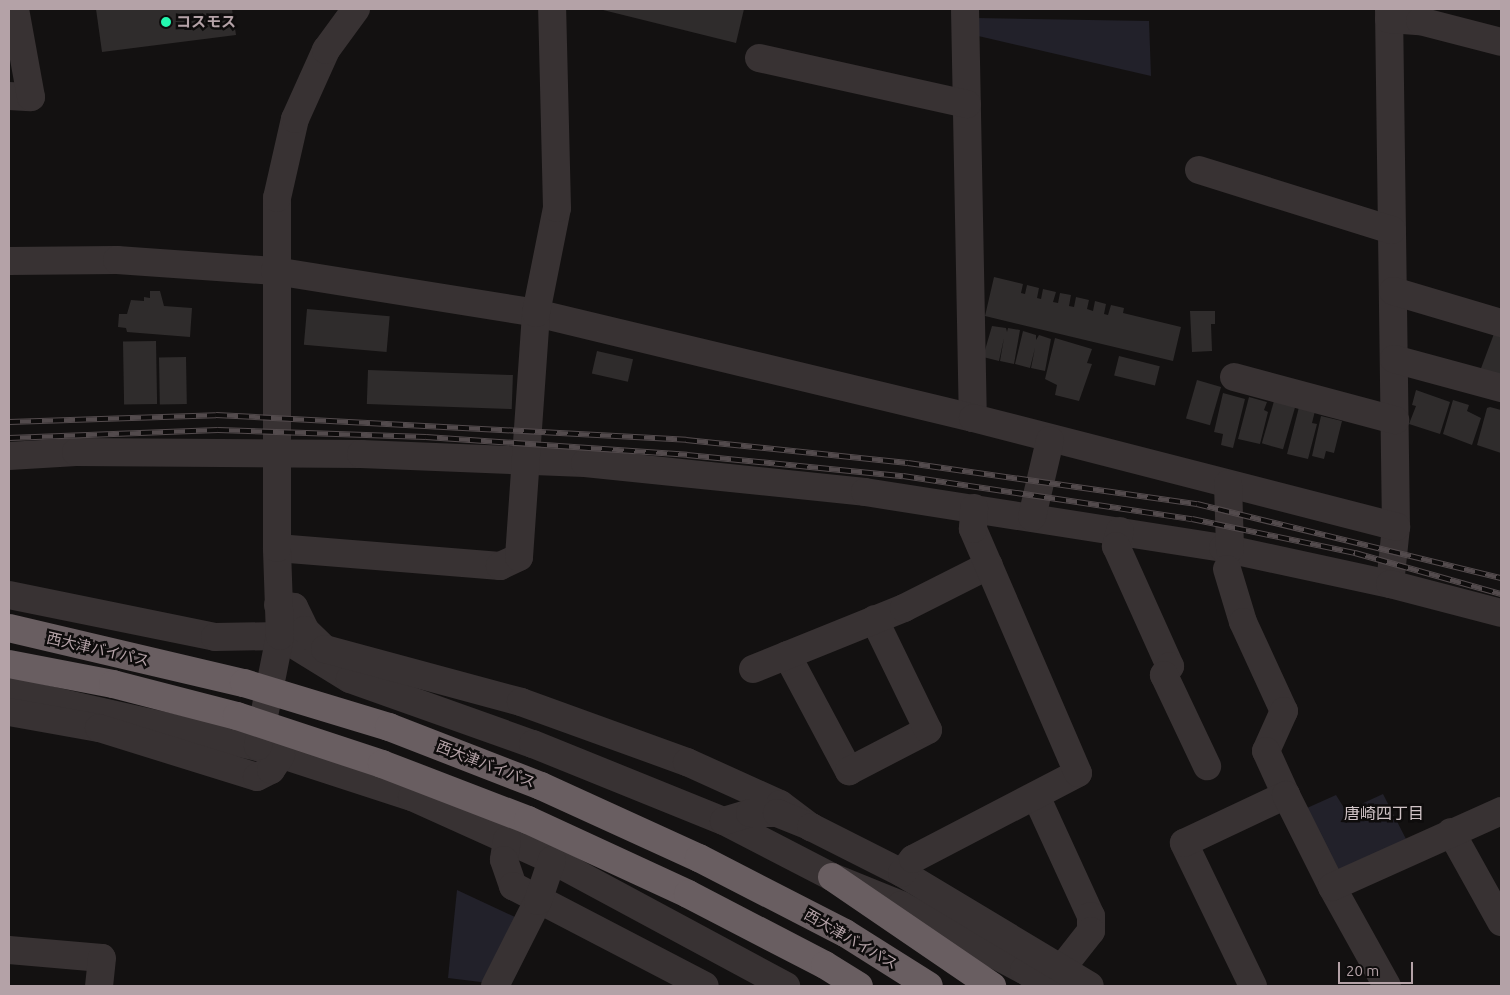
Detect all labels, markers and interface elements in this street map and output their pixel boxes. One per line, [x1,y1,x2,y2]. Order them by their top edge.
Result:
place label: コスモス [176,13,236,31]
marker: コスモス [160,16,172,28]
street label: 西大津バイパス [45,628,151,670]
street label: 西大津バイパス [434,737,538,791]
district label: 唐崎四丁目 [1344,803,1424,823]
street label: 西大津バイパス [801,905,901,973]
scale bar [1340,952,1415,984]
text: 20 m [1346,962,1379,979]

